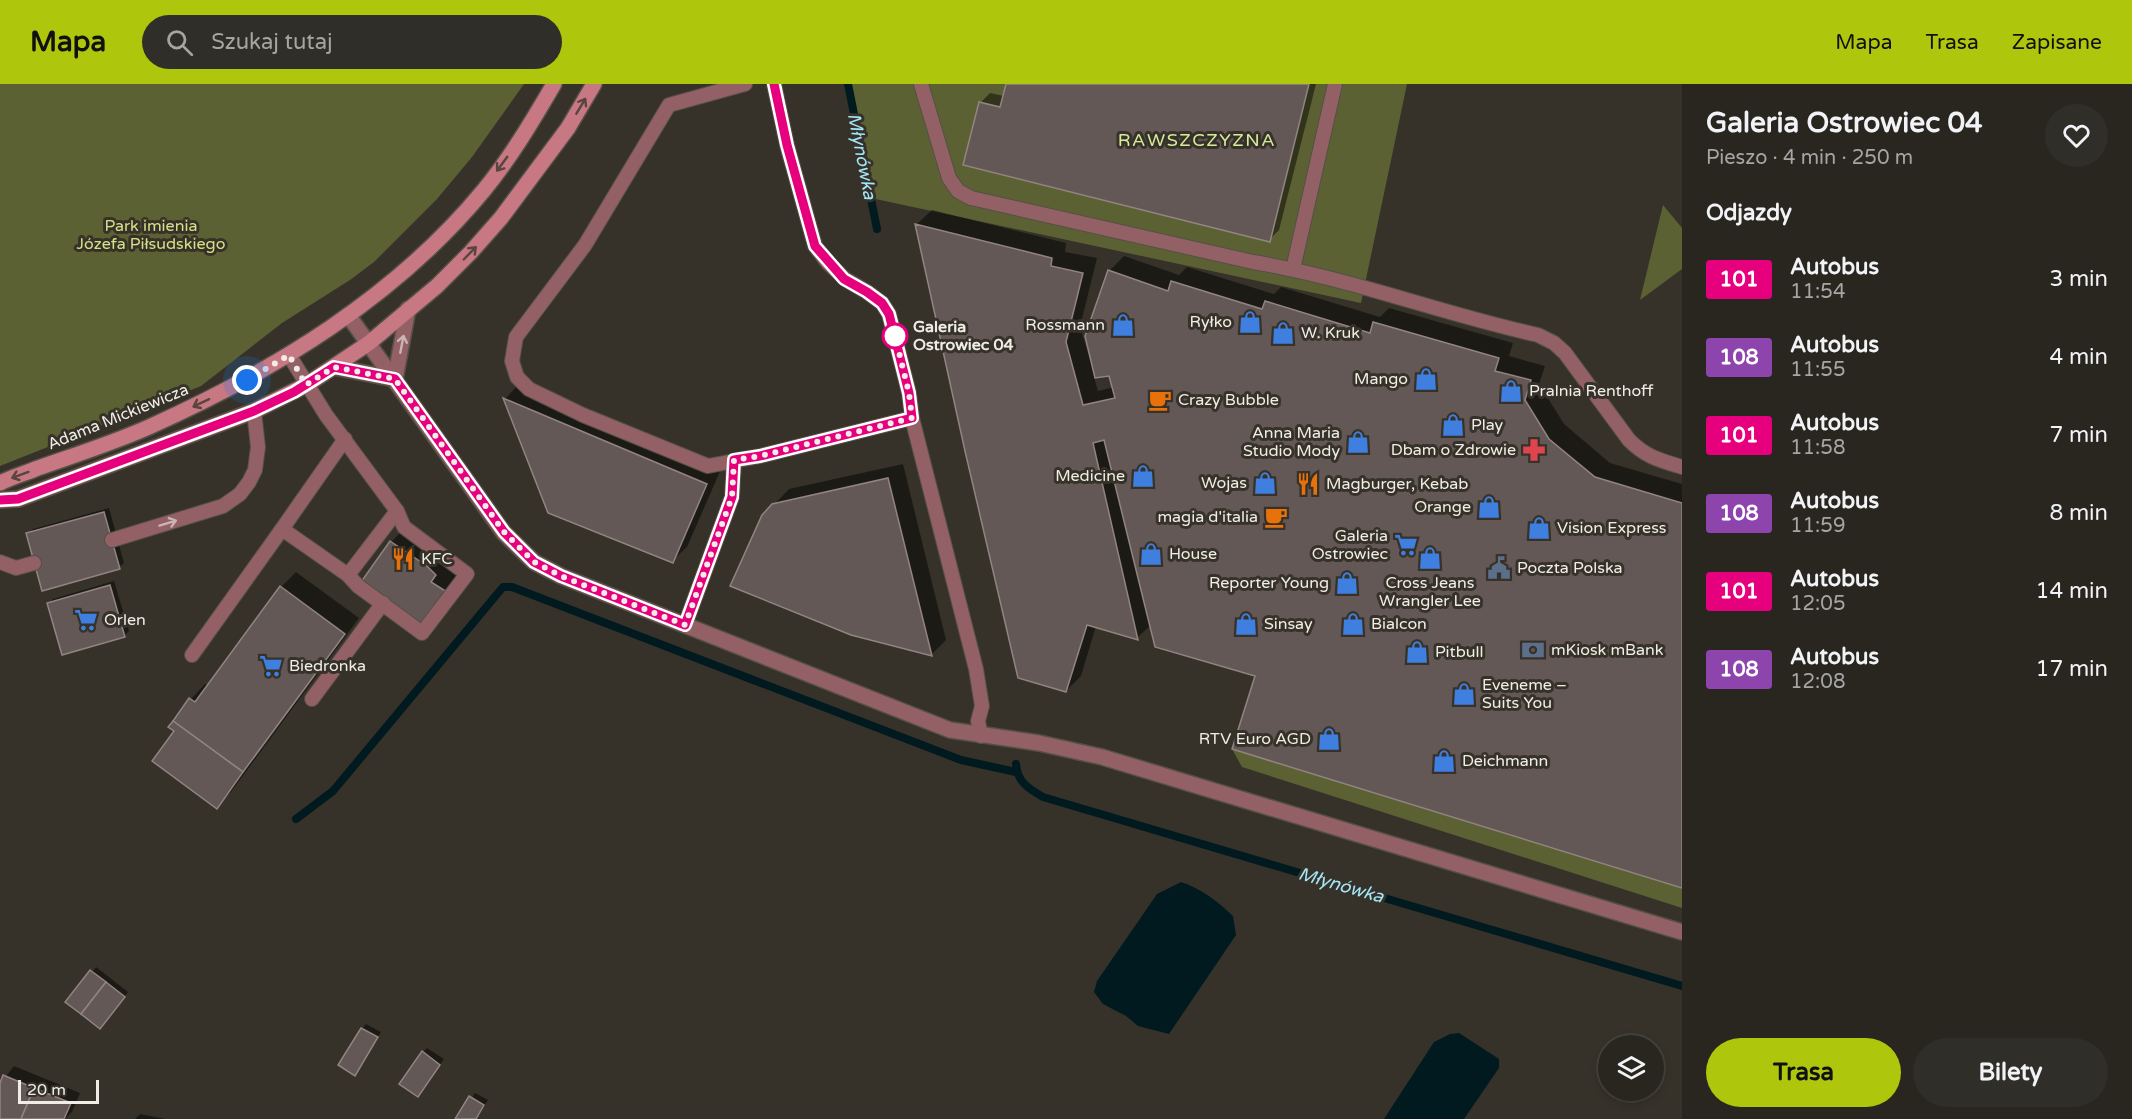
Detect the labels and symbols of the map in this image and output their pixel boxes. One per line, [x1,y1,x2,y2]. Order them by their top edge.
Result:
one-way arrow [575,98,587,115]
water label: Młynówka [843,111,881,202]
district label: RAWSZCZYZNA [1118,129,1276,151]
one-way arrow [496,156,509,172]
park label: Park imienia Józefa Piłsudskiego [77,216,225,254]
one-way arrow [463,246,477,261]
shop icon: Ryłko [1237,309,1263,335]
shop icon: Rossmann [1110,312,1136,338]
place label: Ryłko [1190,312,1232,332]
place label: Rossmann [1025,315,1105,335]
place label: Galeria Ostrowiec 04 [913,317,1014,355]
shop icon: W. Kruk [1270,320,1296,346]
marker: Galeria Ostrowiec 04 [882,323,908,349]
place label: W. Kruk [1301,323,1360,343]
one-way arrow [397,335,408,354]
your location [232,365,262,395]
shop icon: Mango [1413,366,1439,392]
place label: Mango [1354,369,1408,389]
shop icon: Pralnia Renthoff [1498,378,1524,404]
street label: Adama Mickiewicza [45,380,191,454]
place label: Pralnia Renthoff [1529,381,1654,401]
cafe icon: Crazy Bubble [1147,387,1173,413]
place label: Crazy Bubble [1178,390,1279,410]
one-way arrow [192,398,210,410]
shop icon: Play [1440,412,1466,438]
place label: Play [1471,415,1503,435]
place label: Anna Maria Studio Mody [1243,423,1340,461]
shop icon: Anna Maria Studio Mody [1345,429,1371,455]
pharmacy icon: Dbam o Zdrowie [1521,437,1547,463]
place label: Dbam o Zdrowie [1391,440,1516,460]
shop icon: Medicine [1130,463,1156,489]
place label: Medicine [1055,466,1125,486]
shop icon: Wojas [1252,470,1278,496]
one-way arrow [11,471,30,482]
restaurant icon: Magburger, Kebab [1295,471,1321,497]
place label: Wojas [1201,473,1247,493]
place label: Magburger, Kebab [1326,474,1468,494]
shop icon: Orange [1476,494,1502,520]
place label: Orange [1414,497,1471,517]
cafe icon: magia d'italia [1263,504,1289,530]
place label: magia d'italia [1157,507,1258,527]
shop icon: Vision Express [1526,515,1552,541]
one-way arrow [158,517,177,528]
place label: Vision Express [1557,518,1667,538]
place label: Galeria Ostrowiec [1312,526,1388,564]
supermarket icon: Galeria Ostrowiec [1393,532,1419,558]
shop icon: House [1138,541,1164,567]
place label: House [1169,544,1217,564]
shop icon: Cross Jeans Wrangler Lee [1417,545,1443,571]
restaurant icon: KFC [390,546,416,572]
place label: KFC [421,549,452,569]
public building icon: Poczta Polska [1486,555,1512,581]
place label: Poczta Polska [1517,558,1623,578]
shop icon: Reporter Young [1334,570,1360,596]
place label: Reporter Young [1209,573,1329,593]
place label: Cross Jeans Wrangler Lee [1379,573,1481,611]
supermarket icon: Orlen [73,607,99,633]
place label: Orlen [104,610,146,630]
shop icon: Sinsay [1233,611,1259,637]
shop icon: Bialcon [1340,611,1366,637]
place label: Sinsay [1264,614,1313,634]
place label: Bialcon [1371,614,1427,634]
bank icon: mKiosk mBank [1520,637,1546,663]
shop icon: Pitbull [1404,639,1430,665]
place label: mKiosk mBank [1551,640,1664,660]
place label: Pitbull [1435,642,1484,662]
supermarket icon: Biedronka [258,653,284,679]
place label: Biedronka [289,656,366,676]
place label: Eveneme – Suits You [1482,675,1567,713]
shop icon: Eveneme – Suits You [1451,681,1477,707]
shop icon: RTV Euro AGD [1316,726,1342,752]
place label: RTV Euro AGD [1199,729,1311,749]
shop icon: Deichmann [1431,748,1457,774]
place label: Deichmann [1462,751,1548,771]
water label: Młynówka [1296,862,1387,908]
scale bar [18,1077,99,1104]

